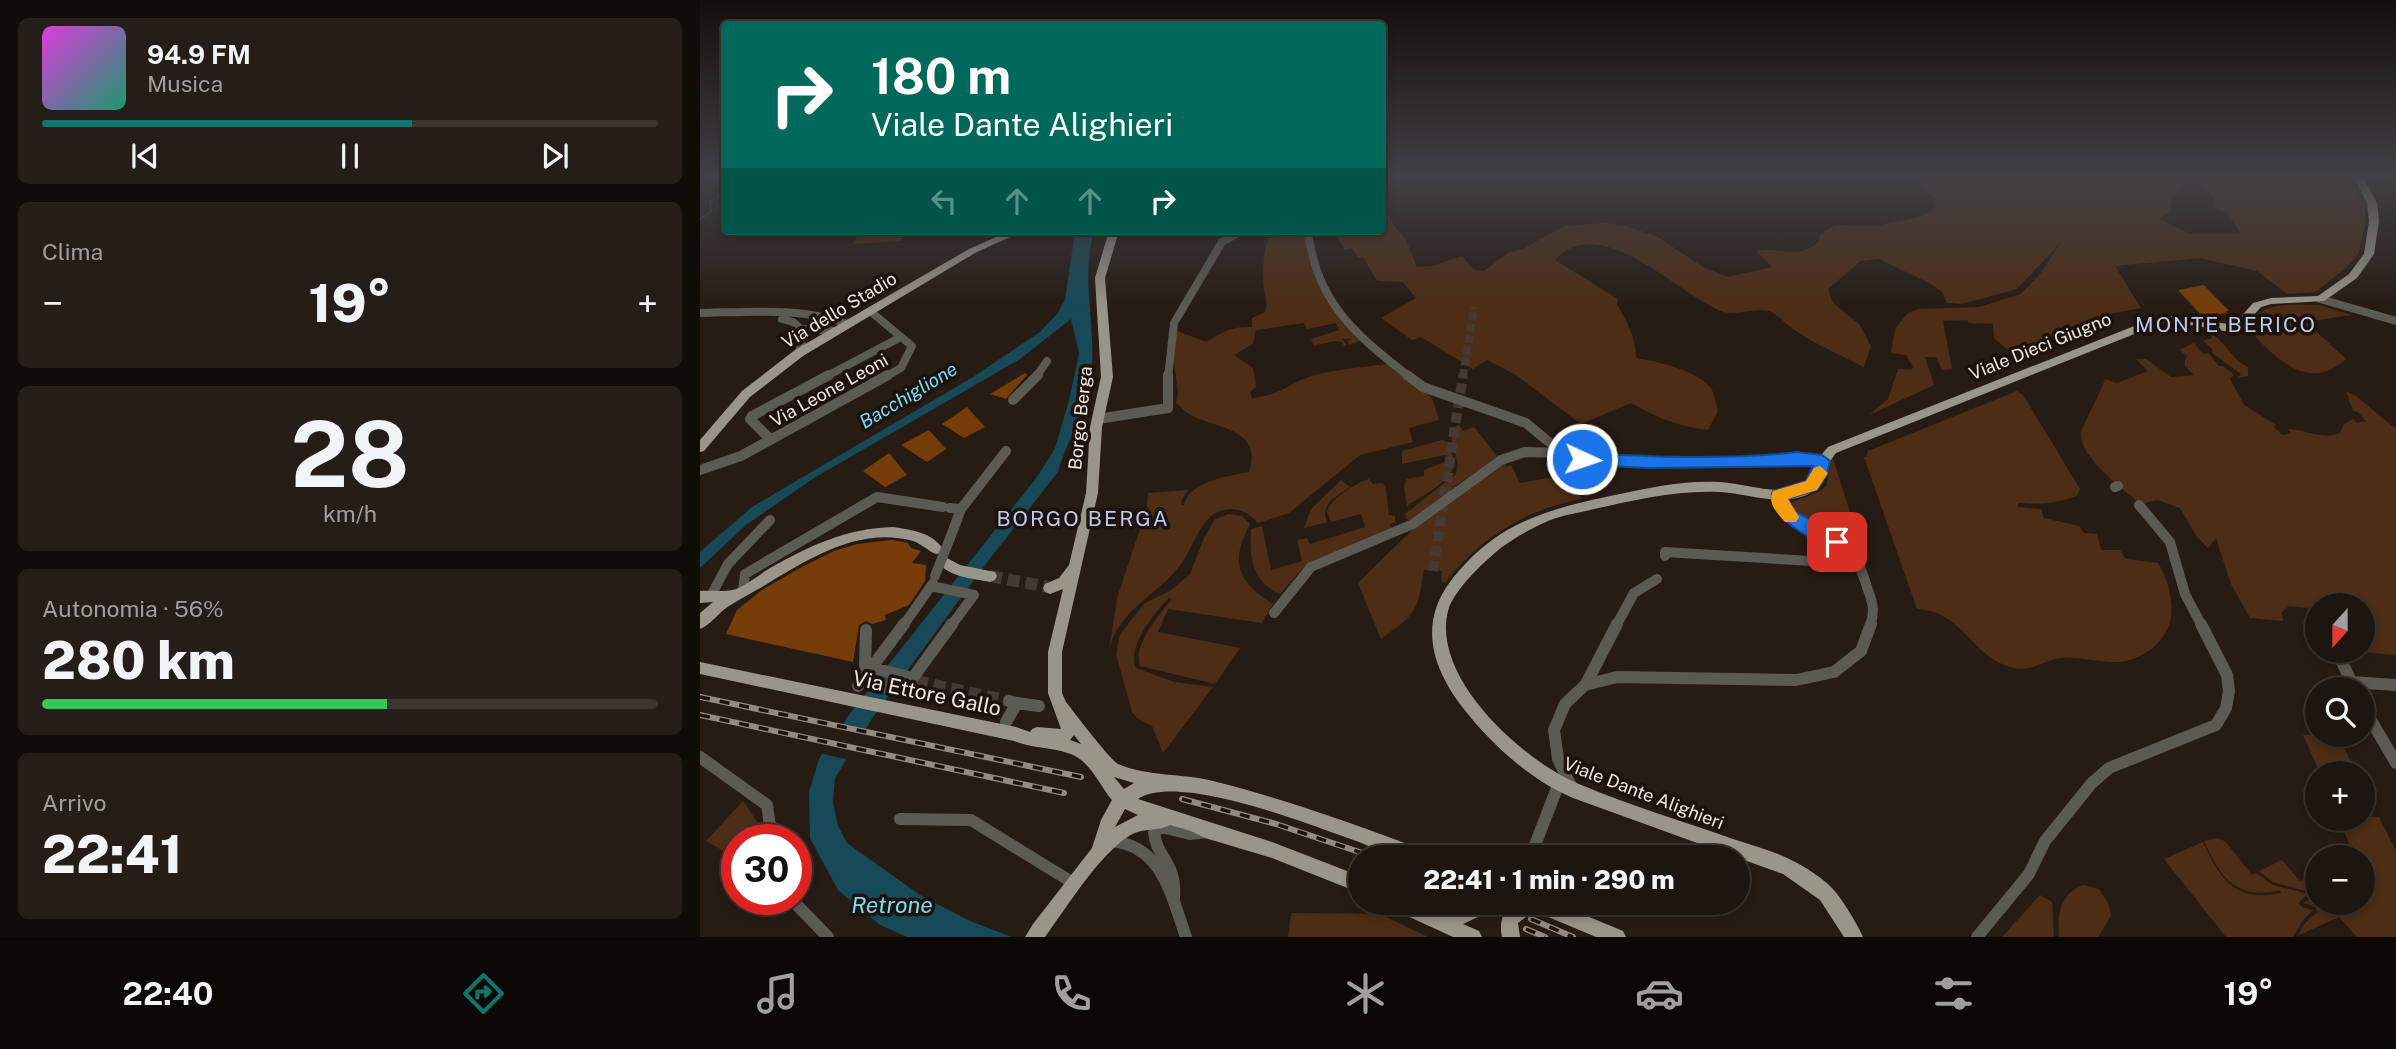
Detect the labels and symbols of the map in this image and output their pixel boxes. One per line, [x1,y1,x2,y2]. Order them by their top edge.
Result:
street label: Via dello Stadio [778,267,900,353]
street label: Viale Dieci Giugno [1966,308,2114,384]
district label: MONTE BERICO [2135,312,2317,337]
street label: Via Leone Leoni [766,349,892,431]
water label: Bacchiglione [855,357,961,433]
street label: Borgo Berga [1064,365,1096,471]
position arrow [1545,422,1619,496]
district label: BORGO BERGA [996,506,1170,531]
pin [1807,512,1867,572]
north arrow [2305,593,2375,663]
street label: Via Ettore Gallo [851,665,1003,721]
street label: Viale Dante Alighieri [1561,753,1727,833]
speed limit sign: 30 [721,824,812,915]
water label: Retrone [851,891,933,918]

